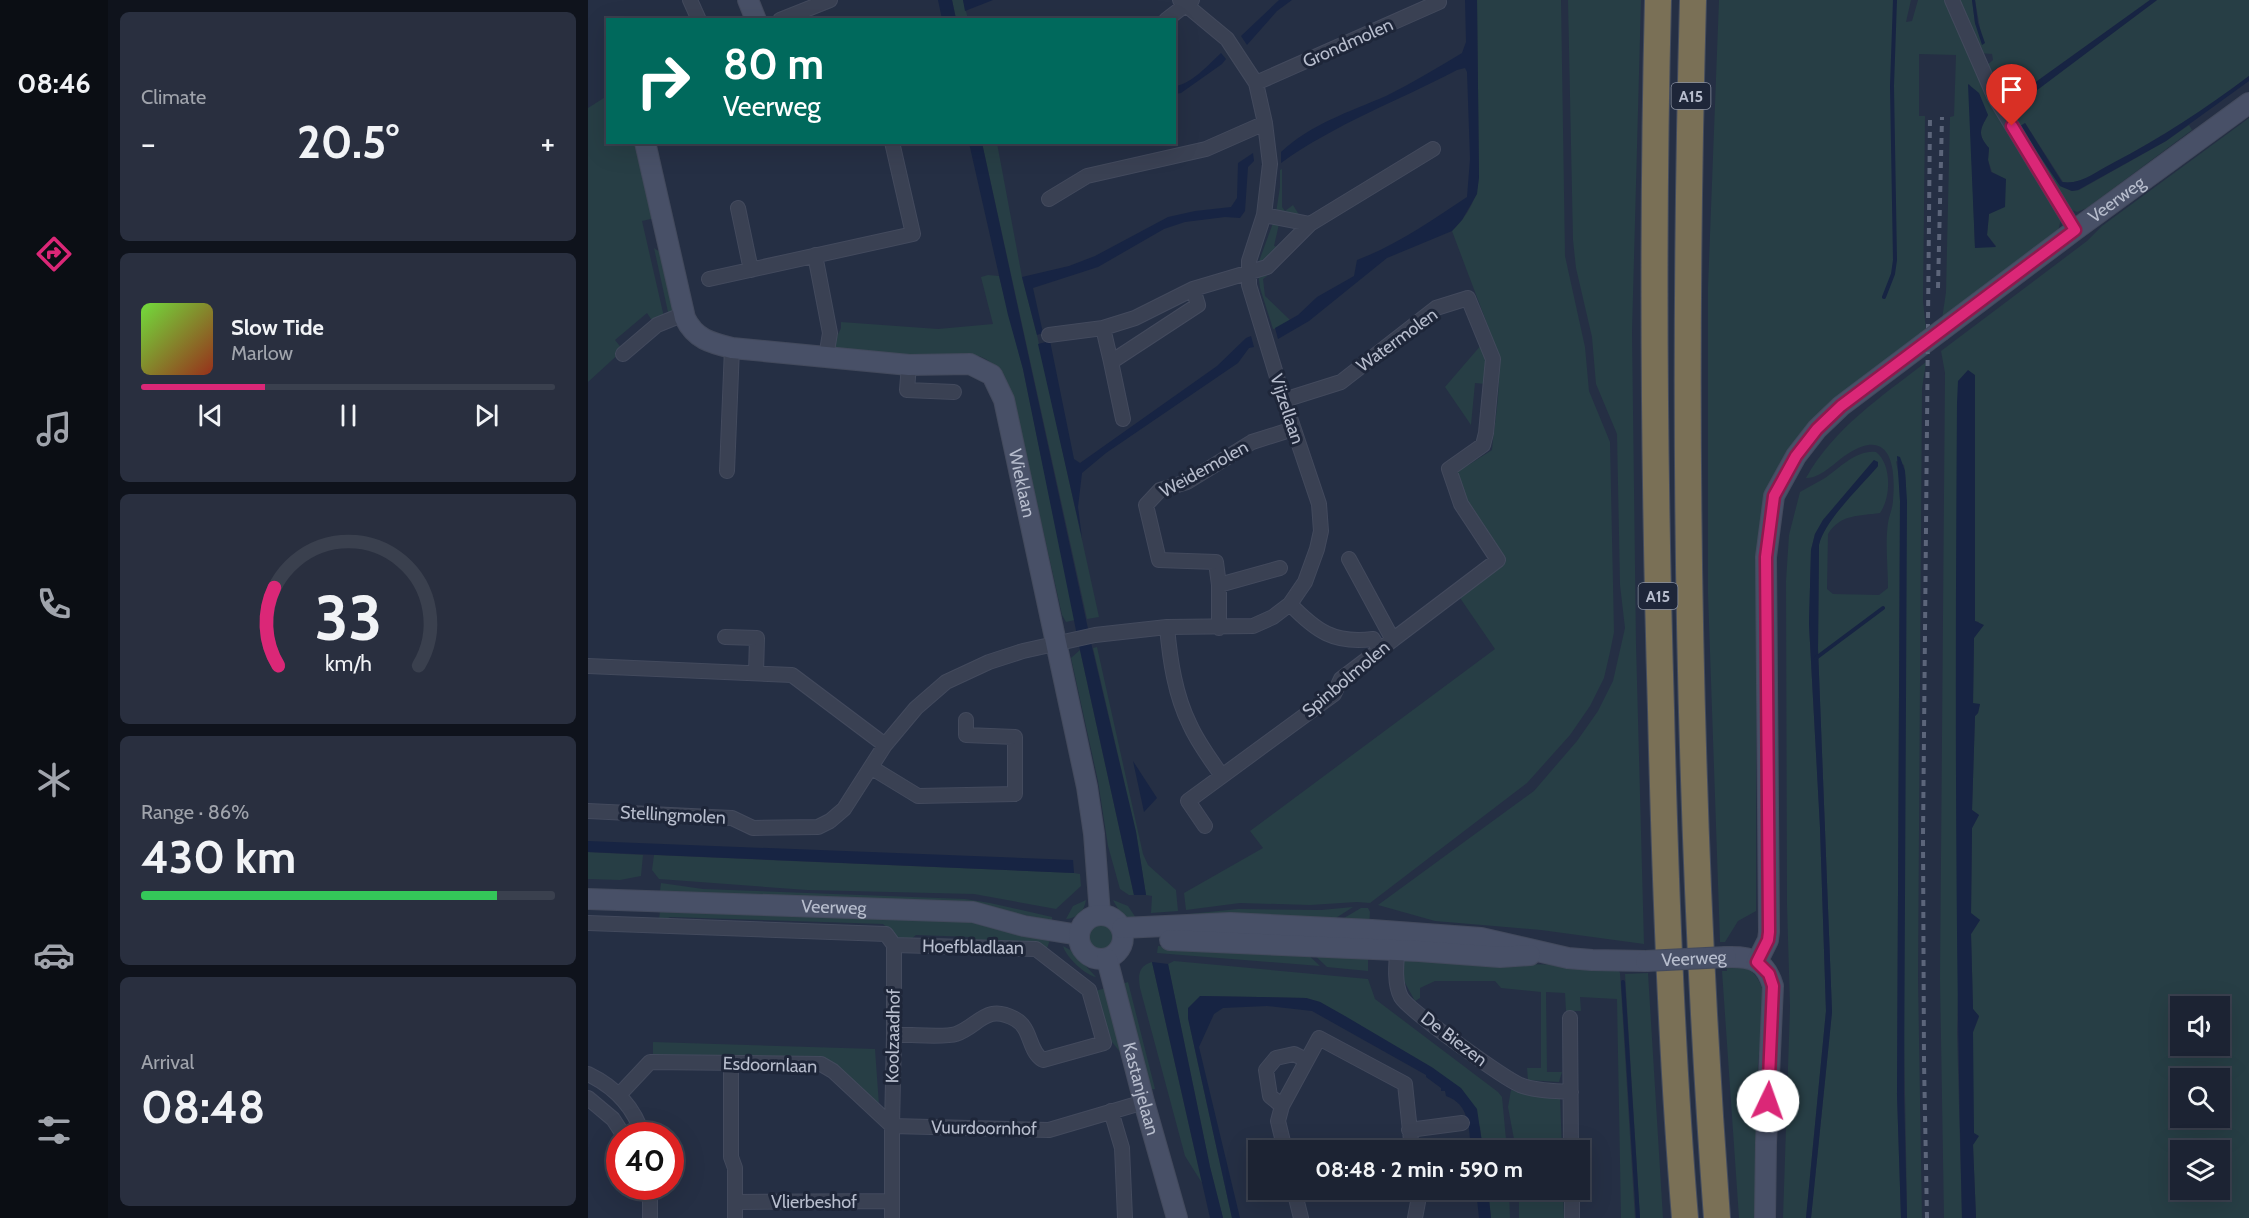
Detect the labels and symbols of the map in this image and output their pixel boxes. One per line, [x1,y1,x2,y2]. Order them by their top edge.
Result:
street label: Grondmolen [1299,13,1397,73]
pin [1986,64,2037,126]
road number: A15 [1672,83,1710,109]
street label: Veerweg [2084,171,2150,228]
street label: Watermolen [1352,303,1442,377]
street label: Vijzellaan [1265,371,1309,447]
street label: Weidemolen [1156,436,1252,502]
street label: Wieklaan [1004,447,1040,520]
road number: A15 [1638,583,1678,609]
street label: Spinbolmolen [1298,636,1394,722]
street label: Stellingmolen [620,801,726,829]
street label: Veerweg [801,895,868,919]
street label: Hoefbladlaan [922,935,1024,959]
street label: Veerweg [1661,946,1728,971]
street label: Koolzaadhof [881,988,905,1084]
street label: De Biezen [1416,1007,1492,1071]
street label: Kastanjelaan [1118,1040,1164,1138]
street label: Esdoornlaan [722,1052,818,1078]
position arrow [1736,1069,1800,1133]
street label: Vuurdoornhof [931,1116,1037,1140]
speed limit sign: 40 [606,1122,684,1200]
street label: Vlierbeshof [771,1191,857,1213]

